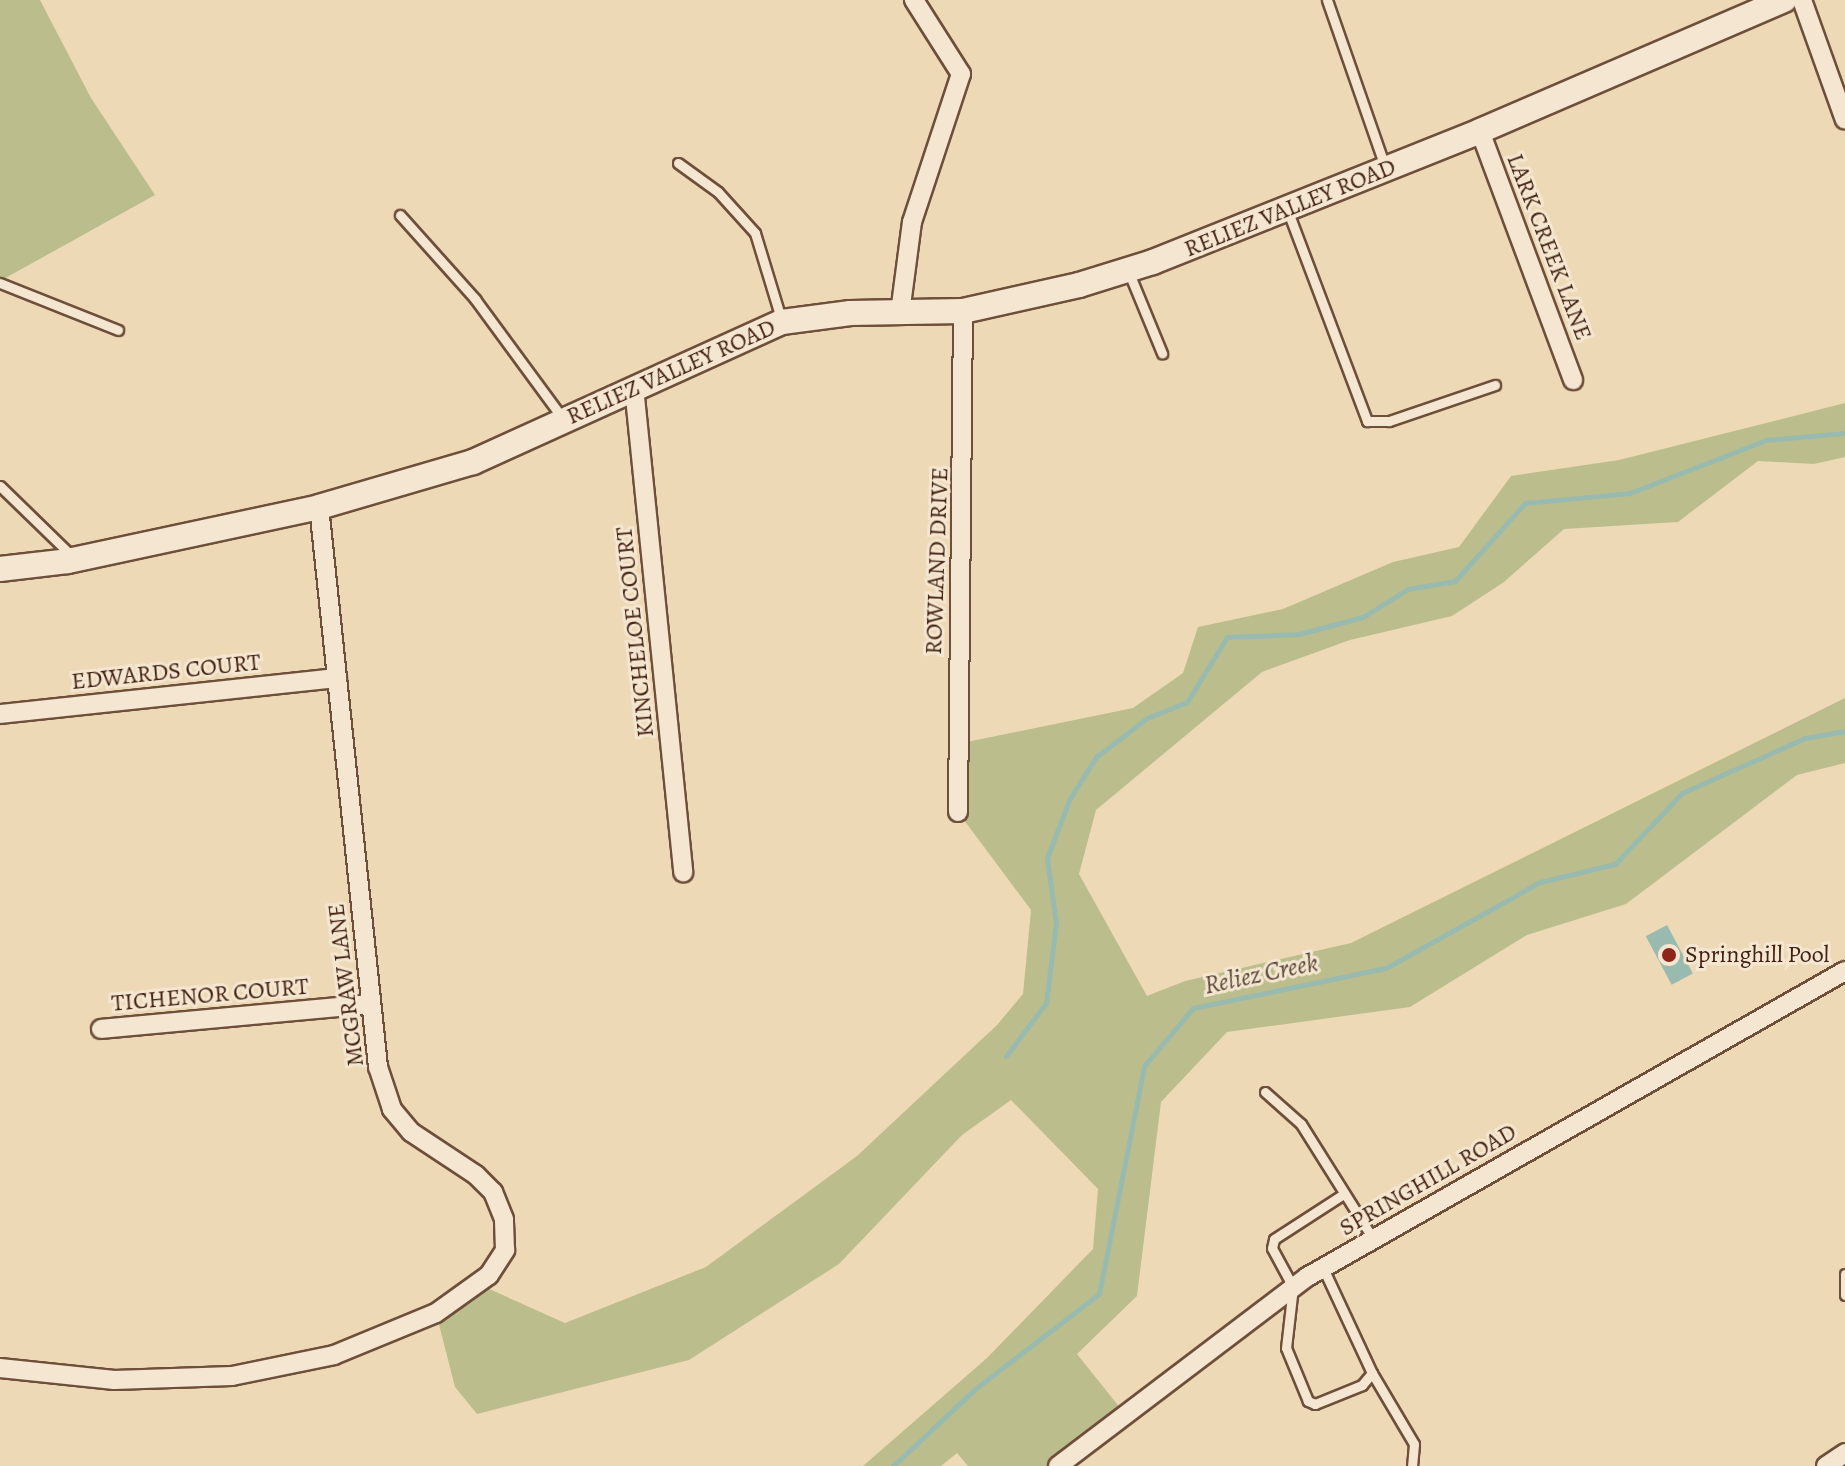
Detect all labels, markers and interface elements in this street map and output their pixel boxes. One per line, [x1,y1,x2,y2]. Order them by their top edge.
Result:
street label: LARK CREEK LANE [1500,150,1598,344]
street label: RELIEZ VALLEY ROAD [1180,152,1400,264]
street label: RELIEZ VALLEY ROAD [562,313,780,431]
street label: ROWLAND DRIVE [919,467,955,655]
street label: KINCHELOE COURT [610,525,660,739]
street label: EDWARDS COURT [70,648,262,696]
street label: MCGRAW LANE [322,902,370,1068]
place label: Springhill Pool [1685,941,1829,969]
marker: Springhill Pool [1660,946,1678,964]
water label: Reliez Creek [1201,947,1321,1001]
street label: TICHENOR COURT [110,972,310,1018]
street label: SPRINGHILL ROAD [1334,1118,1522,1242]

